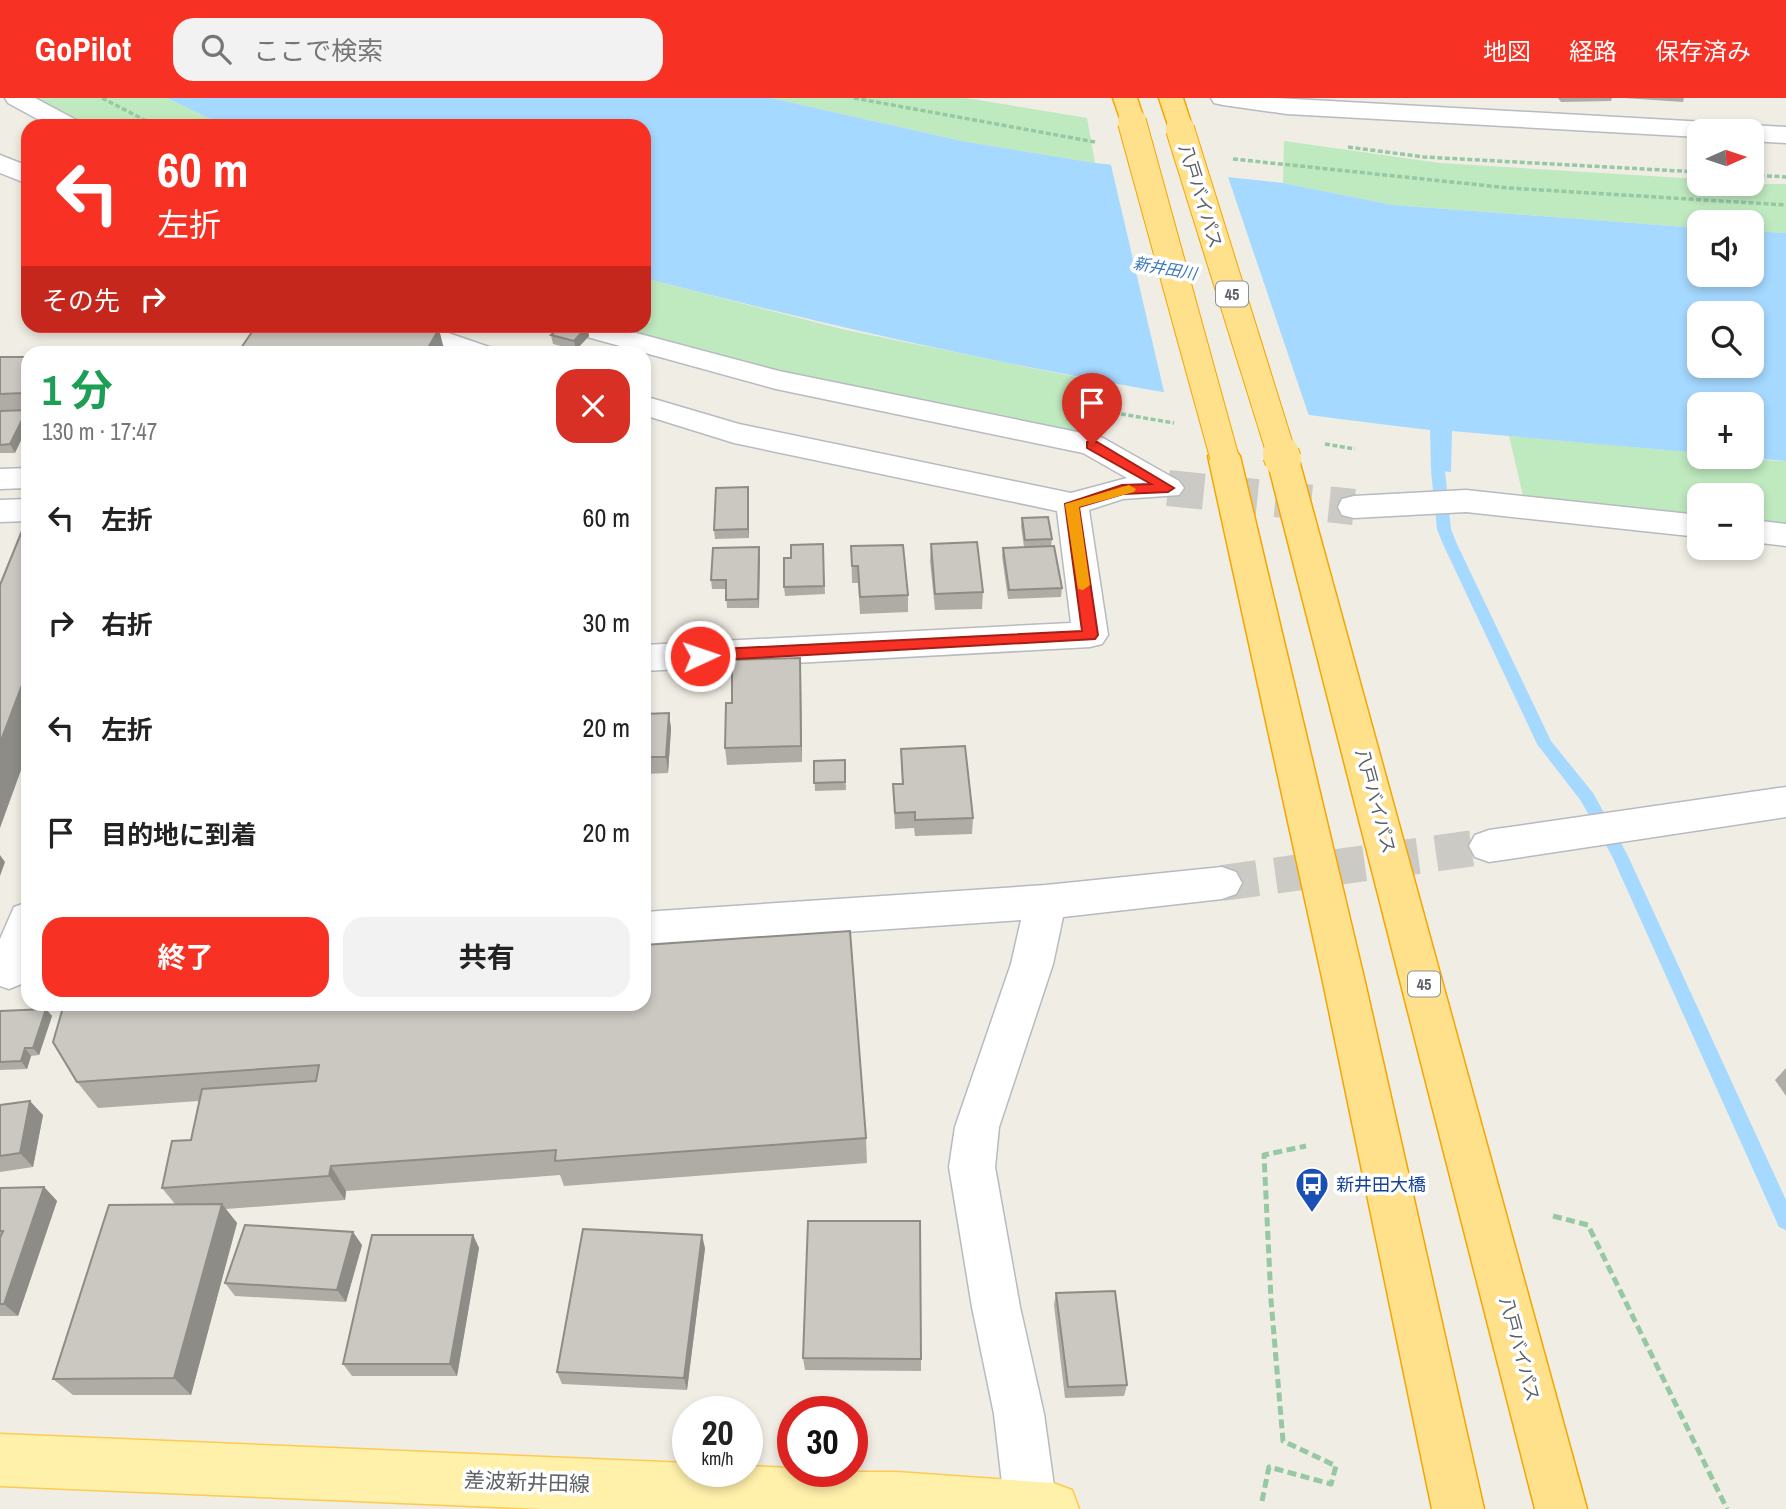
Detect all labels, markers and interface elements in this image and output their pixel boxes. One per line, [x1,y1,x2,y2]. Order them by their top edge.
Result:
search box [173,18,663,81]
text: GoPilot [35,27,131,71]
icon: search [197,30,235,68]
text: ここで検索 [253,33,383,68]
text: 地図 [1483,35,1531,67]
text: 経路 [1569,35,1617,67]
text: 保存済み [1655,35,1751,67]
north arrow [1687,119,1764,196]
map controls [1687,119,1764,560]
text: 60 m [157,136,249,202]
street label: 八戸バイパス [1173,141,1229,251]
icon: left [42,147,133,238]
text: 左折 [157,203,221,246]
button: sound [1687,210,1764,287]
water label: 新井田川 [1132,252,1200,285]
icon: right [134,280,172,318]
road number: 45 [1216,282,1248,306]
text: その先 [42,283,120,318]
button: search [1687,301,1764,378]
text: 1 分 [42,362,113,418]
button: close [556,369,630,443]
pin [1062,373,1122,445]
icon: arrive [1073,384,1111,422]
button: + [1687,392,1764,469]
text: 130 m · 17:47 [42,416,157,447]
button: − [1687,483,1764,560]
icon: left [42,499,80,537]
text: 60 m [583,500,630,535]
text: 左折 [101,502,153,537]
icon: right [42,604,80,642]
text: 30 m [583,605,630,640]
text: 右折 [101,607,153,642]
position arrow [663,619,737,693]
icon: left [42,709,80,747]
text: 20 m [583,710,630,745]
text: 左折 [101,712,153,747]
street label: 八戸バイパス [1350,746,1402,856]
icon: arrive [42,814,80,852]
text: 20 m [583,815,630,850]
text: 目的地に到着 [101,817,257,852]
button: 終了 [42,917,329,997]
button: 共有 [343,917,630,997]
road number: 45 [1408,972,1440,996]
bus stop icon: 新井田大橋 [1293,1165,1331,1214]
place label: 新井田大橋 [1336,1172,1426,1197]
street label: 八戸バイパス [1494,1294,1546,1404]
speed limit sign: 30 [777,1396,868,1487]
text: 20 [702,1409,733,1456]
text: km/h [702,1446,734,1471]
street label: 差波新井田線 [464,1465,590,1499]

